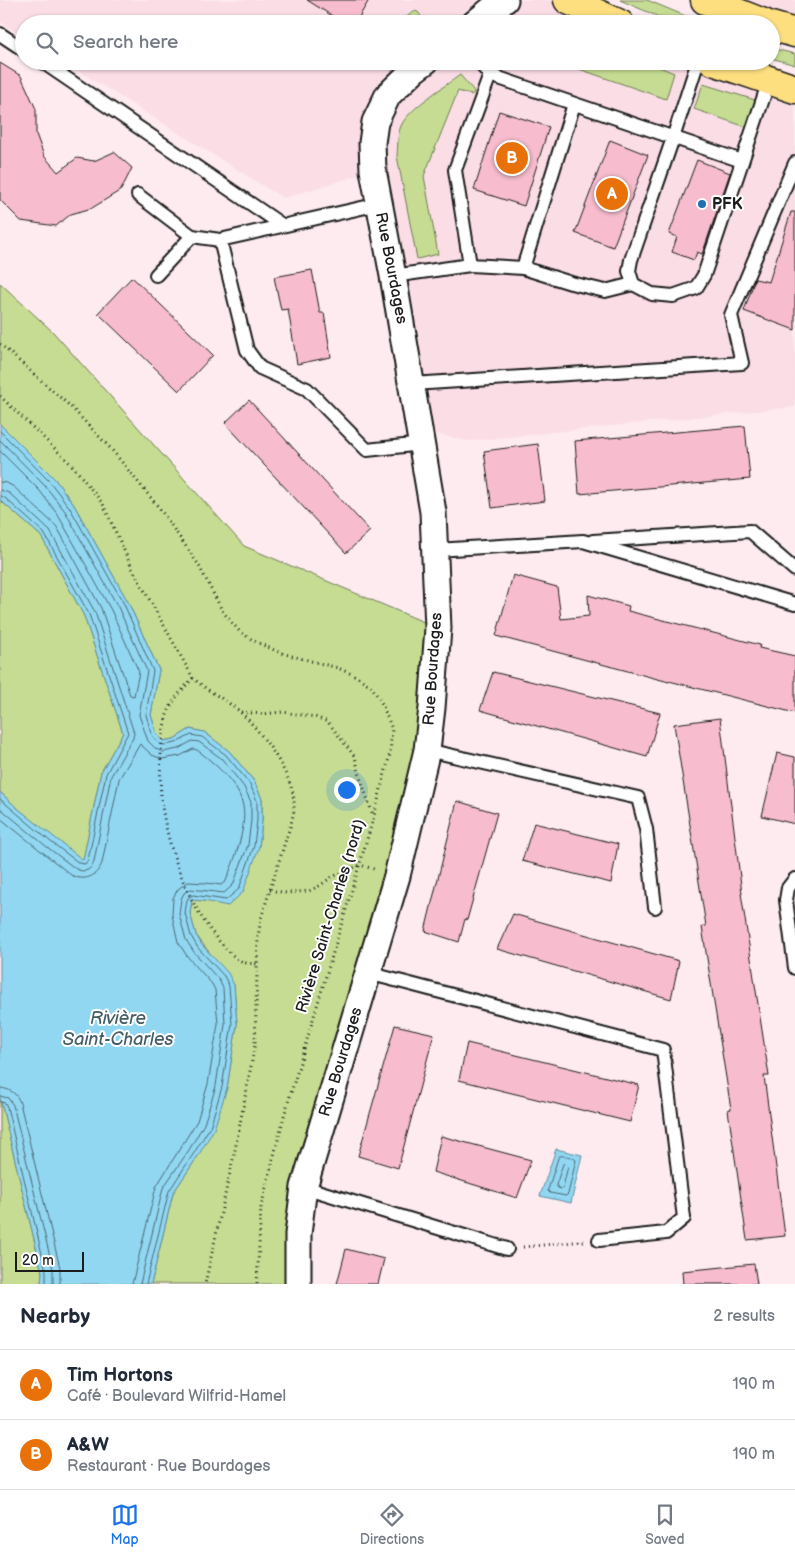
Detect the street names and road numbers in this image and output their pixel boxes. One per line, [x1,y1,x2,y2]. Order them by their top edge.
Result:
street label: Rue Bourdages [371,211,411,325]
street label: Rue Bourdages [420,612,446,726]
street label: Rivière Saint-Charles (nord) [292,817,370,1015]
street label: Rue Bourdages [315,1005,367,1119]

